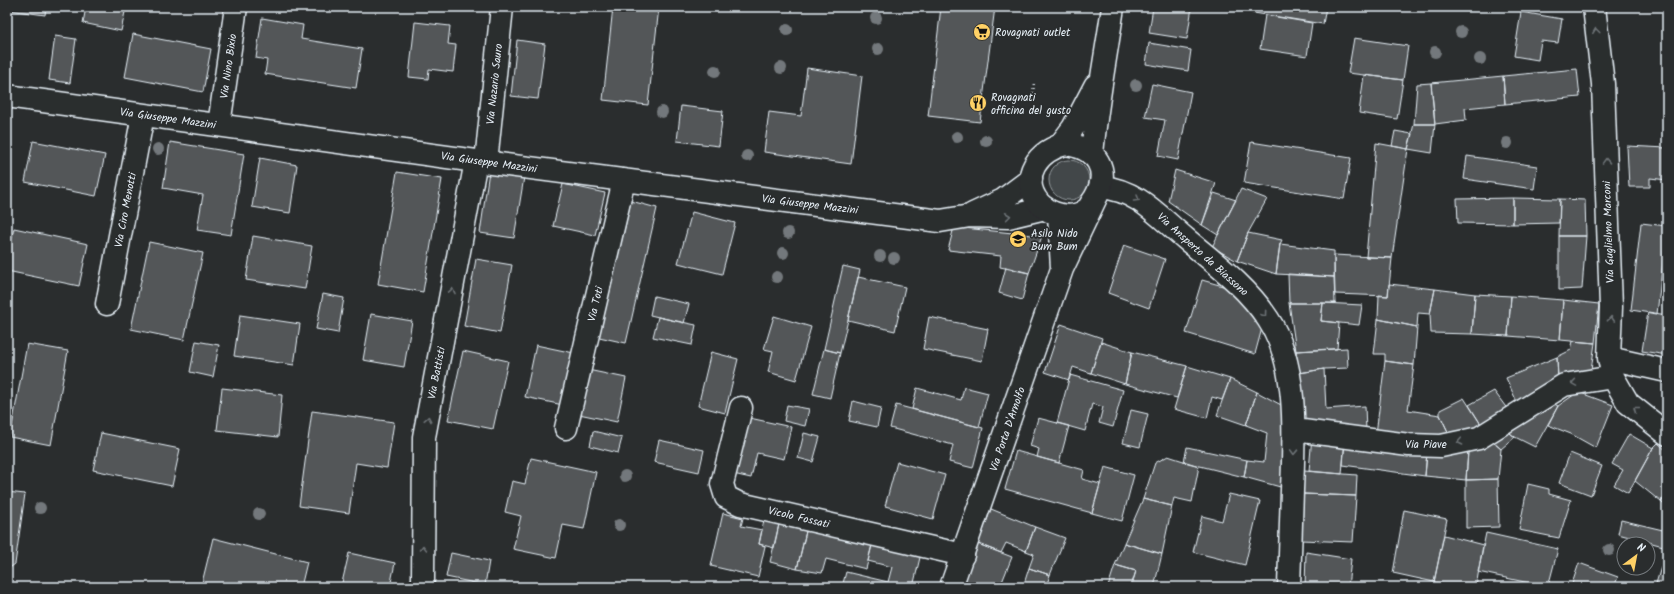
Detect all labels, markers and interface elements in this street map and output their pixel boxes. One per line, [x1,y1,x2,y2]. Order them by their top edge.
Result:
supermarket icon: Rovagnati outlet [972,22,992,42]
place label: Rovagnati outlet [995,24,1071,42]
one-way arrow [1592,28,1601,35]
street label: Via Nino Bixio [216,33,242,100]
street label: Via Nazario Sauro [482,43,508,125]
place label: Rovagnati officina del gusto [991,89,1071,120]
restaurant icon: Rovagnati officina del gusto [968,93,988,113]
street label: Via Giuseppe Mazzini [119,103,217,135]
street label: Via Giuseppe Mazzini [440,147,538,179]
one-way arrow [1601,158,1610,164]
street label: Via Ciro Menotti [110,171,142,249]
street label: Via Guglielmo Marconi [1598,180,1620,283]
street label: Via Giuseppe Mazzini [761,190,859,220]
one-way arrow [1133,194,1140,201]
street label: Via Ansperto da Biassono [1153,209,1252,301]
one-way arrow [1005,212,1011,221]
place label: Asilo Nido Bum Bum [1031,225,1078,256]
school or university icon: Asilo Nido Bum Bum [1008,229,1028,249]
street label: Via Toti [583,284,609,324]
one-way arrow [447,288,456,294]
one-way arrow [1259,309,1266,316]
one-way arrow [1606,316,1615,322]
street label: Via Battisti [423,345,451,401]
one-way arrow [1571,378,1577,387]
street label: Via Porta D'Arnolfo [985,385,1031,474]
one-way arrow [1634,407,1641,414]
one-way arrow [423,415,431,422]
street label: Via Piave [1405,436,1447,454]
one-way arrow [1457,437,1463,446]
one-way arrow [1290,449,1298,455]
street label: Vicolo Fossati [766,502,832,534]
north arrow [1616,536,1656,576]
text: N [1633,539,1649,558]
one-way arrow [419,545,427,551]

